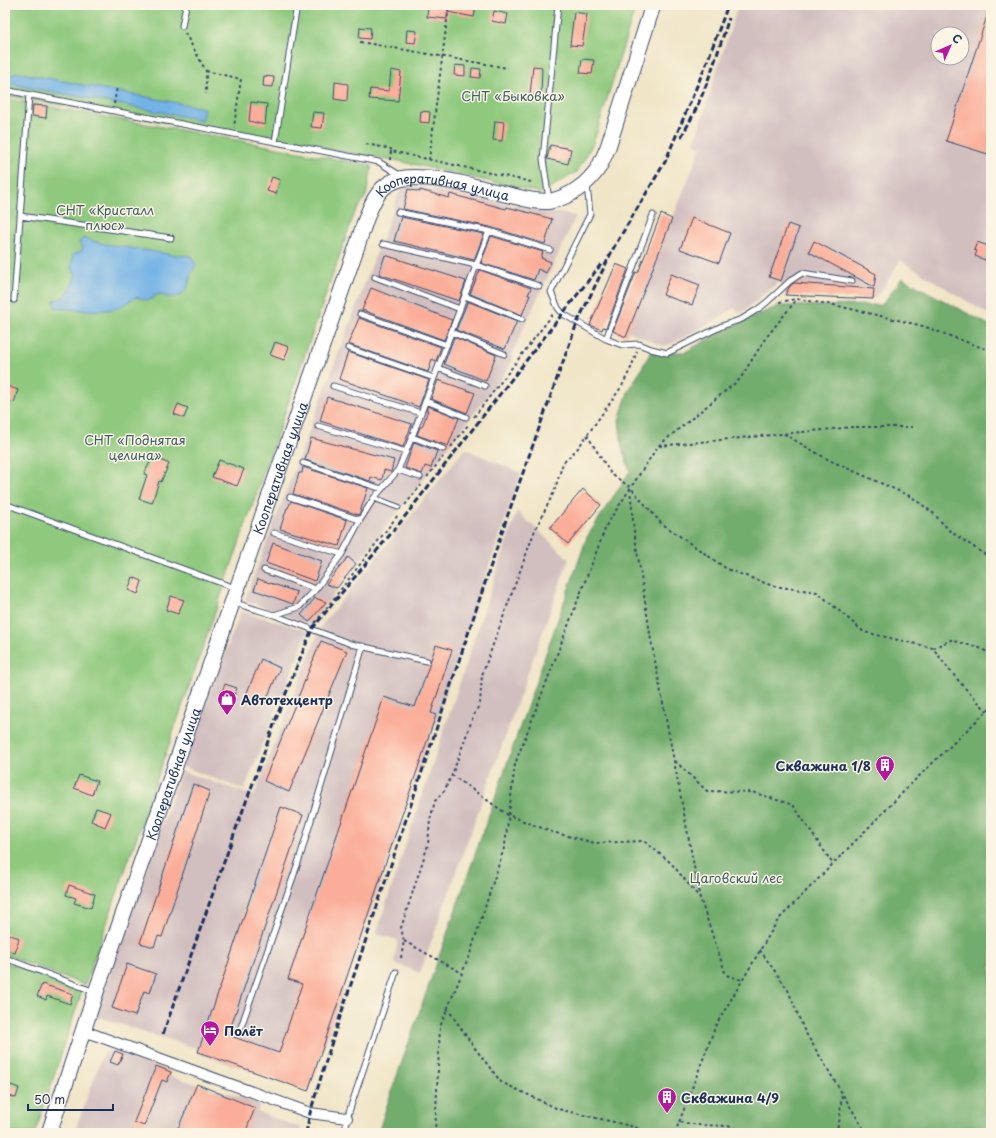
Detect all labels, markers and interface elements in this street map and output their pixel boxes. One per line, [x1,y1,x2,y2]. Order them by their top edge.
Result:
north arrow [930,26,970,66]
text: С [948,30,966,48]
park label: СНТ «Быковка» [461,86,565,105]
text: Кооперативная улица [370,168,512,205]
street label: Кооперативная улица [375,189,515,209]
park label: СНТ «Кристалл плюс» [56,200,154,234]
street label: Кооперативная улица [247,398,312,537]
park label: СНТ «Поднятая целина» [84,430,186,464]
shop icon: Автотехцентр [216,688,238,716]
place label: Автотехцентр [241,690,333,709]
street label: Кооперативная улица [140,704,205,843]
building icon: Скважина 1/8 [874,754,896,782]
place label: Скважина 1/8 [775,756,871,775]
park label: Цаговский лес [690,868,782,887]
hotel icon: Полёт [199,1019,221,1047]
place label: Полёт [224,1021,263,1040]
scale bar [28,1086,113,1112]
building icon: Скважина 4/9 [656,1086,678,1114]
place label: Скважина 4/9 [681,1088,779,1107]
text: 50 m [34,1090,65,1108]

